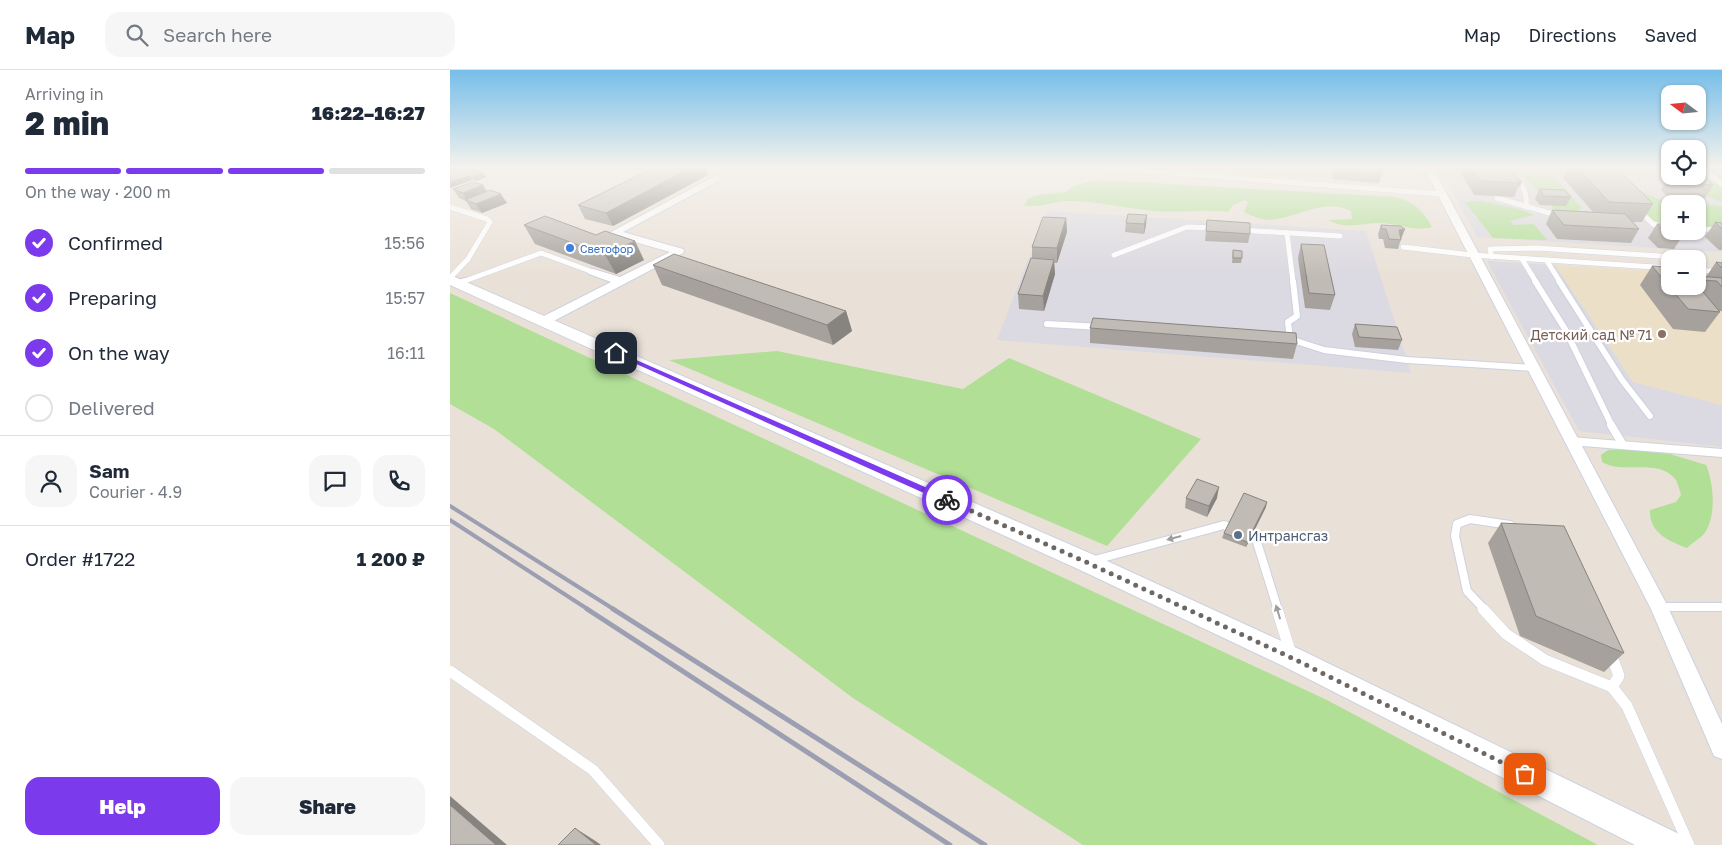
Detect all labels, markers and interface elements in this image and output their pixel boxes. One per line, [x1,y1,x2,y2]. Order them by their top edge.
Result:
search box [105,12,455,57]
text: Map [25,20,75,49]
icon: search [123,21,151,49]
text: Search here [163,23,272,46]
text: Map [1464,24,1500,46]
text: Directions [1528,24,1616,46]
text: Saved [1644,24,1697,46]
text: Arriving in [25,84,104,104]
north arrow [1661,85,1706,130]
map controls [1661,85,1706,295]
text: 16:22–16:27 [312,101,425,124]
text: 2 min [25,104,109,142]
button: locate [1661,140,1706,185]
text: On the way · 200 m [25,182,171,202]
button: + [1661,195,1706,240]
icon: check [25,229,53,257]
text: Confirmed [68,231,163,254]
text: 15:56 [384,233,425,253]
marker: Светофор [564,242,576,254]
place label: Светофор [580,242,634,255]
button: − [1661,250,1706,295]
icon: check [25,284,53,312]
text: Preparing [68,286,157,309]
text: 15:57 [385,288,425,308]
place label: Детский сад № 71 [1530,326,1652,343]
marker: Детский сад № 71 [1656,328,1668,340]
pin [595,332,637,374]
icon: check [25,339,53,367]
icon: home [602,339,630,367]
text: On the way [68,341,170,364]
text: 16:11 [387,343,425,363]
text: Delivered [68,396,155,419]
button: person [25,455,77,507]
button: chat [309,455,361,507]
button: phone [373,455,425,507]
text: Sam [89,459,129,482]
courier [922,475,972,525]
text: Courier · 4.9 [89,482,182,502]
icon: bike [933,486,961,514]
place label: Интрансгаз [1248,527,1328,544]
marker: Интрансгаз [1232,529,1244,541]
one-way arrow [1167,534,1182,542]
text: Order #1722 [25,547,135,570]
text: 1 200 ₽ [357,547,425,570]
one-way arrow [1274,604,1282,619]
pin [1504,753,1546,795]
icon: bag [1511,760,1539,788]
button: Help [25,777,220,835]
button: Share [230,777,425,835]

